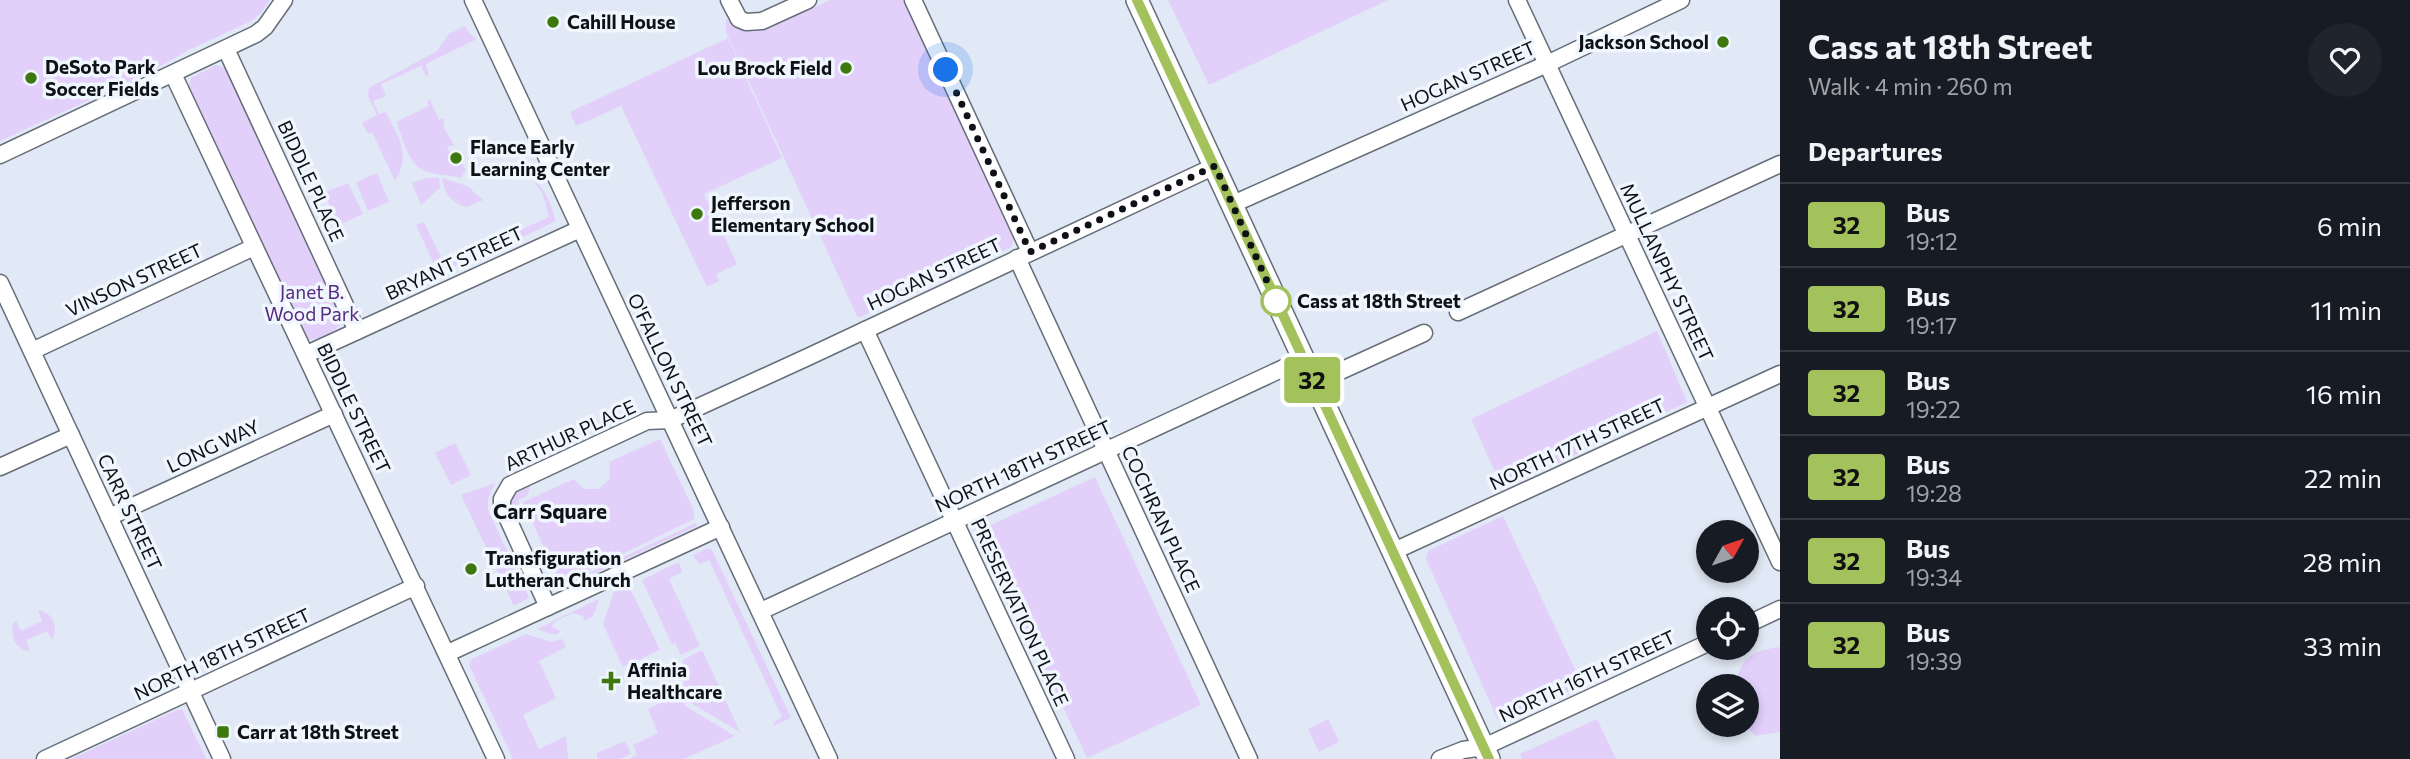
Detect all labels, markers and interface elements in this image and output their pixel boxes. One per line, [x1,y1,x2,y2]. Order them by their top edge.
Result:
place label: Cahill House [567,10,676,33]
marker: Cahill House [545,14,561,30]
button: heart [2308,23,2382,97]
text: Cass at 18th Street [1808,25,2092,66]
place label: Jackson School [1578,30,1709,53]
marker: Jackson School [1715,34,1731,50]
street label: HOGAN STREET [1397,35,1539,116]
your location [928,52,963,87]
place label: DeSoto Park Soccer Fields [45,55,159,100]
place label: Lou Brock Field [697,56,832,79]
marker: Lou Brock Field [838,60,854,76]
marker: DeSoto Park Soccer Fields [23,70,39,86]
text: Walk · 4 min · 260 m [1808,72,2013,100]
street label: BIDDLE PLACE [273,117,350,245]
place label: Flance Early Learning Center [470,135,610,180]
text: Departures [1808,135,1943,166]
marker: Flance Early Learning Center [448,150,464,166]
street label: MULLANPHY STREET [1616,179,1719,364]
place label: Jefferson Elementary School [711,191,875,236]
text: Bus [1906,196,1950,227]
marker: Jefferson Elementary School [689,206,705,222]
text: 32 [1833,210,1860,239]
text: 6 min [2317,210,2382,241]
street label: BRYANT STREET [381,221,526,304]
text: 19:12 [1906,227,1958,255]
street label: HOGAN STREET [863,232,1004,315]
street label: VINSON STREET [62,238,206,321]
park label: Janet B. Wood Park [264,280,360,325]
text: Bus [1906,280,1950,311]
marker: Cass at 18th Street [1261,286,1291,316]
street label: O'FALLON STREET [623,289,718,450]
place label: Cass at 18th Street [1297,289,1461,312]
text: 32 [1833,294,1860,323]
text: 11 min [2311,294,2382,325]
text: 19:17 [1906,311,1957,339]
street label: BIDDLE STREET [313,339,396,477]
line badge: 32 [1280,357,1344,403]
text: Bus [1906,364,1950,395]
text: 32 [1298,365,1326,394]
text: 32 [1833,378,1860,407]
text: 16 min [2306,378,2382,409]
street label: NORTH 17TH STREET [1485,393,1668,494]
street label: ARTHUR PLACE [501,394,639,475]
text: 19:22 [1906,395,1961,423]
street label: LONG WAY [163,414,263,477]
street label: NORTH 18TH STREET [931,415,1115,517]
street label: COCHRAN PLACE [1117,442,1206,596]
text: Bus [1906,448,1950,479]
street label: CARR STREET [93,450,167,574]
text: 32 [1833,462,1860,491]
text: 22 min [2304,462,2382,493]
text: 19:28 [1906,479,1962,507]
district label: Carr Square [493,498,607,523]
street label: PRESERVATION PLACE [967,514,1074,709]
north arrow [1696,520,1759,583]
map controls [1696,520,1759,737]
text: Bus [1906,532,1950,563]
place label: Transfiguration Lutheran Church [485,546,631,591]
text: 32 [1833,546,1860,575]
text: 28 min [2303,546,2382,577]
marker: Transfiguration Lutheran Church [463,561,479,577]
text: 19:34 [1906,563,1962,591]
button: locate [1696,597,1759,660]
street label: NORTH 18TH STREET [130,603,314,705]
text: Bus [1906,616,1950,647]
street label: NORTH 16TH STREET [1495,625,1679,727]
text: 32 [1833,630,1860,659]
text: 33 min [2303,630,2382,661]
text: 19:39 [1906,647,1962,675]
place label: Affinia Healthcare [627,658,722,703]
marker: Affinia Healthcare [601,671,621,691]
button: layers [1696,674,1759,737]
place label: Carr at 18th Street [237,720,399,743]
marker: Carr at 18th Street [215,724,231,740]

